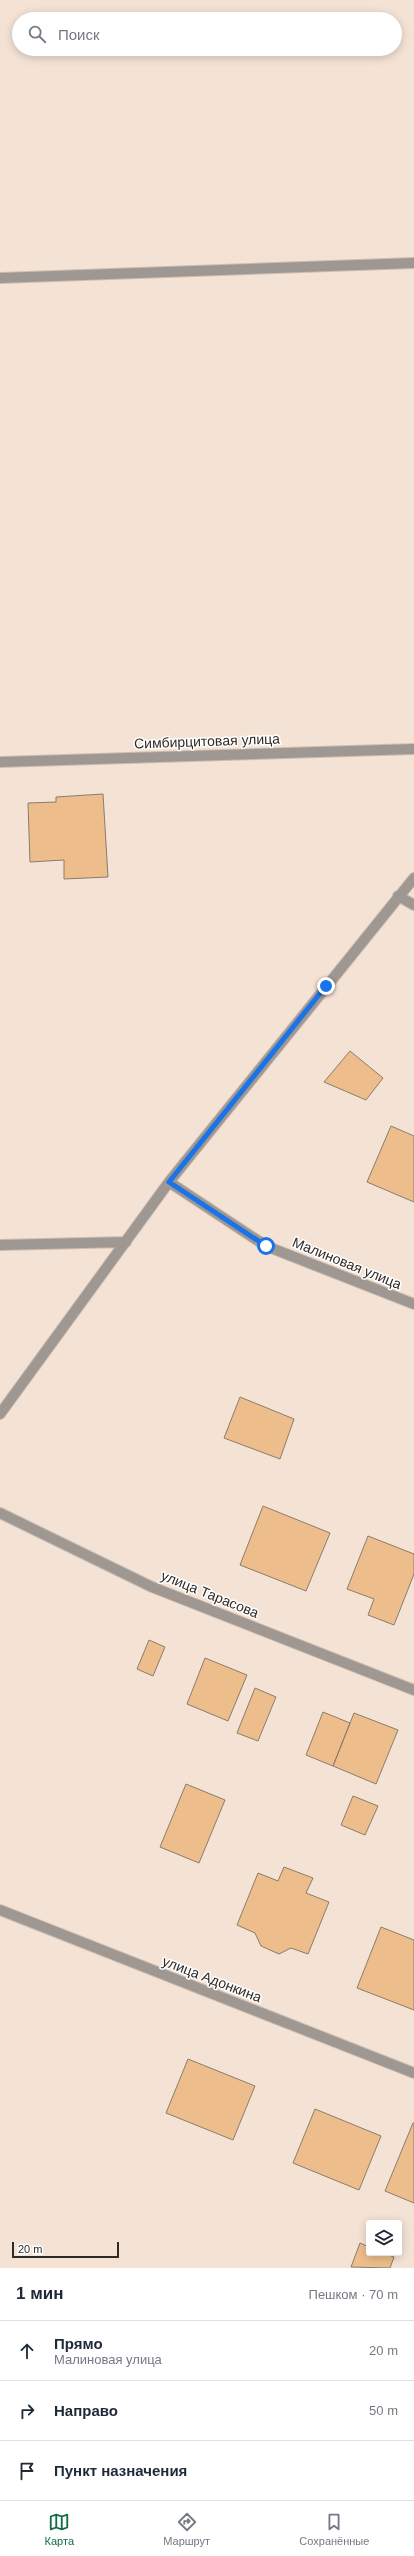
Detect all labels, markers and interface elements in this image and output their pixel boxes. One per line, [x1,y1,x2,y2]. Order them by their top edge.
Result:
search box [12,12,402,56]
icon: search [26,23,48,45]
text: Поиск [58,26,100,43]
street label: Симбирцитовая улица [134,730,280,752]
route end [317,977,335,995]
street label: Малиновая улица [290,1234,404,1292]
route start [257,1237,275,1255]
street label: улица Тарасова [159,1567,261,1621]
street label: улица Адонкина [160,1953,264,2005]
map controls [366,2220,402,2256]
button: layers [366,2220,402,2256]
scale bar [12,2240,119,2259]
text: 20 m [18,2243,42,2255]
text: 1 мин [16,2284,63,2303]
text: Пешком · 70 m [309,2287,398,2302]
text: Прямо [54,2335,103,2352]
icon: ahead [16,2340,38,2362]
text: 20 m [369,2343,398,2358]
text: Малиновая улица [54,2352,162,2367]
icon: right [16,2400,38,2422]
text: Направо [54,2402,118,2419]
text: 50 m [369,2403,398,2418]
icon: arrive [16,2460,38,2482]
text: Пункт назначения [54,2462,187,2479]
tab: Карта [45,2511,74,2547]
tab: Маршрут [163,2511,210,2547]
tab: Сохранённые [299,2511,369,2547]

